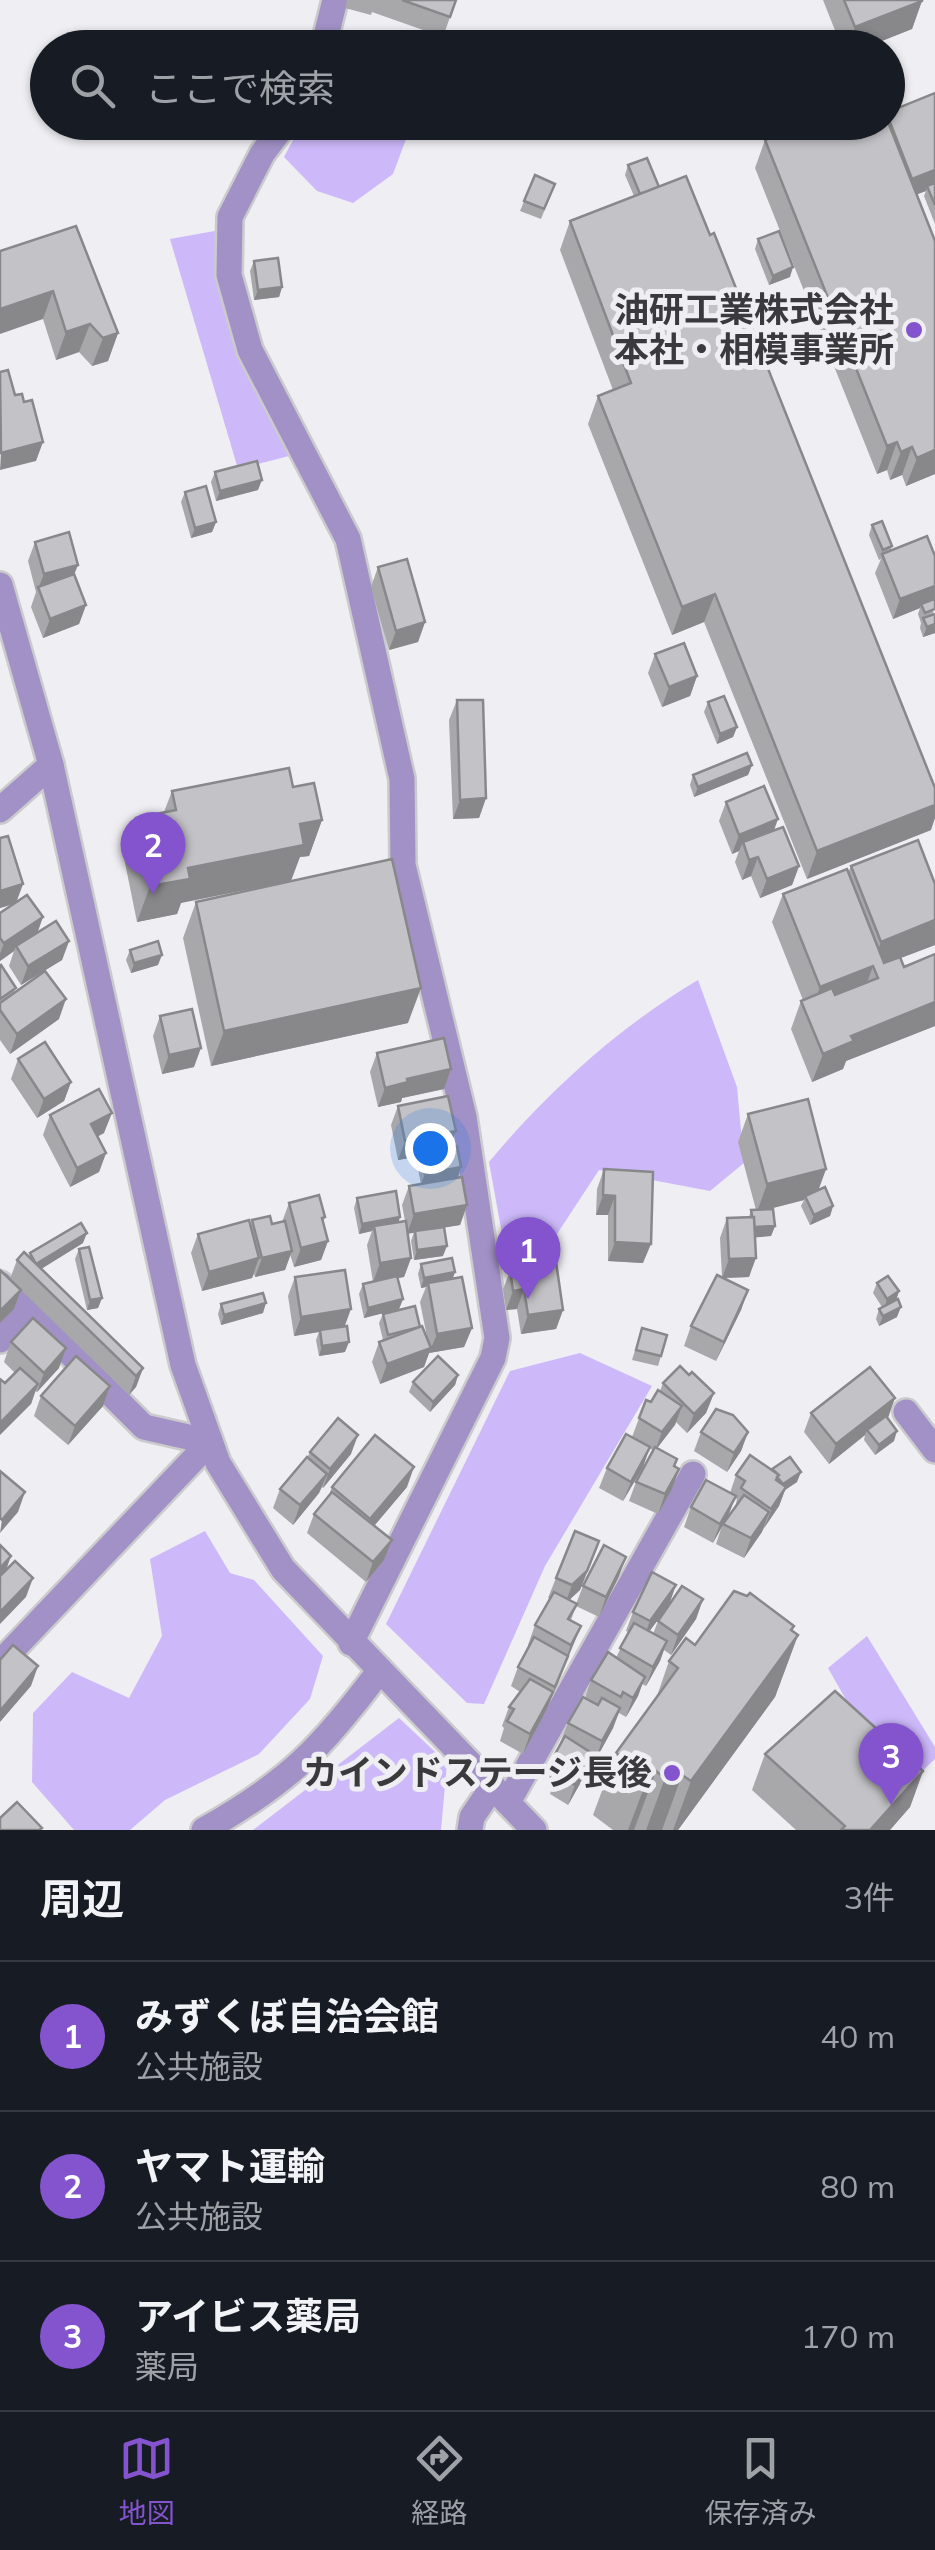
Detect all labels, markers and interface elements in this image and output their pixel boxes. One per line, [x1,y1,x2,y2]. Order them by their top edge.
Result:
search box [30,30,905,140]
icon: search [65,58,120,113]
text: ここで検索 [145,64,335,112]
place label: 油研工業株式会社 本社・相模事業所 [614,287,894,371]
marker: 油研工業株式会社 本社・相模事業所 [903,319,925,341]
pin: 2 [120,812,186,894]
your location [405,1123,456,1174]
pin: 1 [496,1216,560,1299]
pin: 3 [858,1722,924,1805]
place label: カインドステージ長後 [303,1750,652,1794]
marker: カインドステージ長後 [661,1762,683,1784]
text: 周辺 [40,1872,124,1925]
text: 3件 [844,1877,895,1917]
text: みずくぼ自治会館 [135,1992,439,2040]
text: 1 [63,2016,82,2056]
text: 40 m [820,2016,895,2056]
text: 公共施設 [135,2046,263,2086]
text: ヤマト運輸 [135,2142,325,2190]
text: 2 [63,2166,82,2206]
text: 80 m [820,2166,895,2206]
text: 公共施設 [135,2196,263,2236]
text: アイビス薬局 [135,2292,361,2340]
text: 3 [63,2316,82,2356]
text: 170 m [801,2316,895,2356]
text: 薬局 [135,2346,199,2386]
tab: 地図 [118,2431,175,2531]
tab: 経路 [411,2431,468,2531]
tab: 保存済み [704,2431,817,2531]

